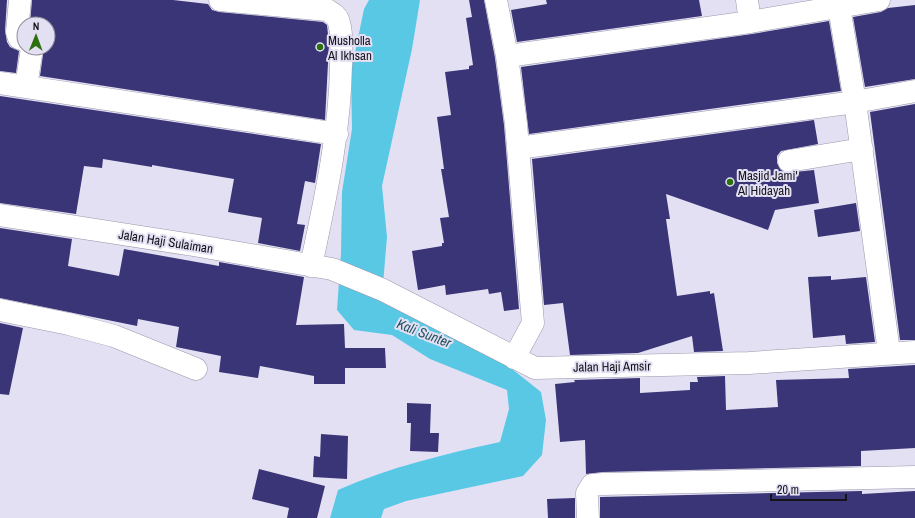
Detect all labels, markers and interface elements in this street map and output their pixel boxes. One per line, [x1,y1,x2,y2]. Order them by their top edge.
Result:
north arrow [16,16,56,56]
text: N [33,19,40,33]
place label: Musholla Al Ikhsan [327,32,372,64]
marker: Musholla Al Ikhsan [315,42,325,52]
place label: Masjid Jami' Al Hidayah [737,167,798,199]
marker: Masjid Jami' Al Hidayah [725,177,735,187]
street label: Jalan Haji Sulaiman [117,226,214,257]
water label: Kali Sunter [394,314,455,352]
street label: Jalan Haji Amsir [573,357,651,376]
scale bar [771,476,846,502]
text: 20 m [777,482,799,498]

